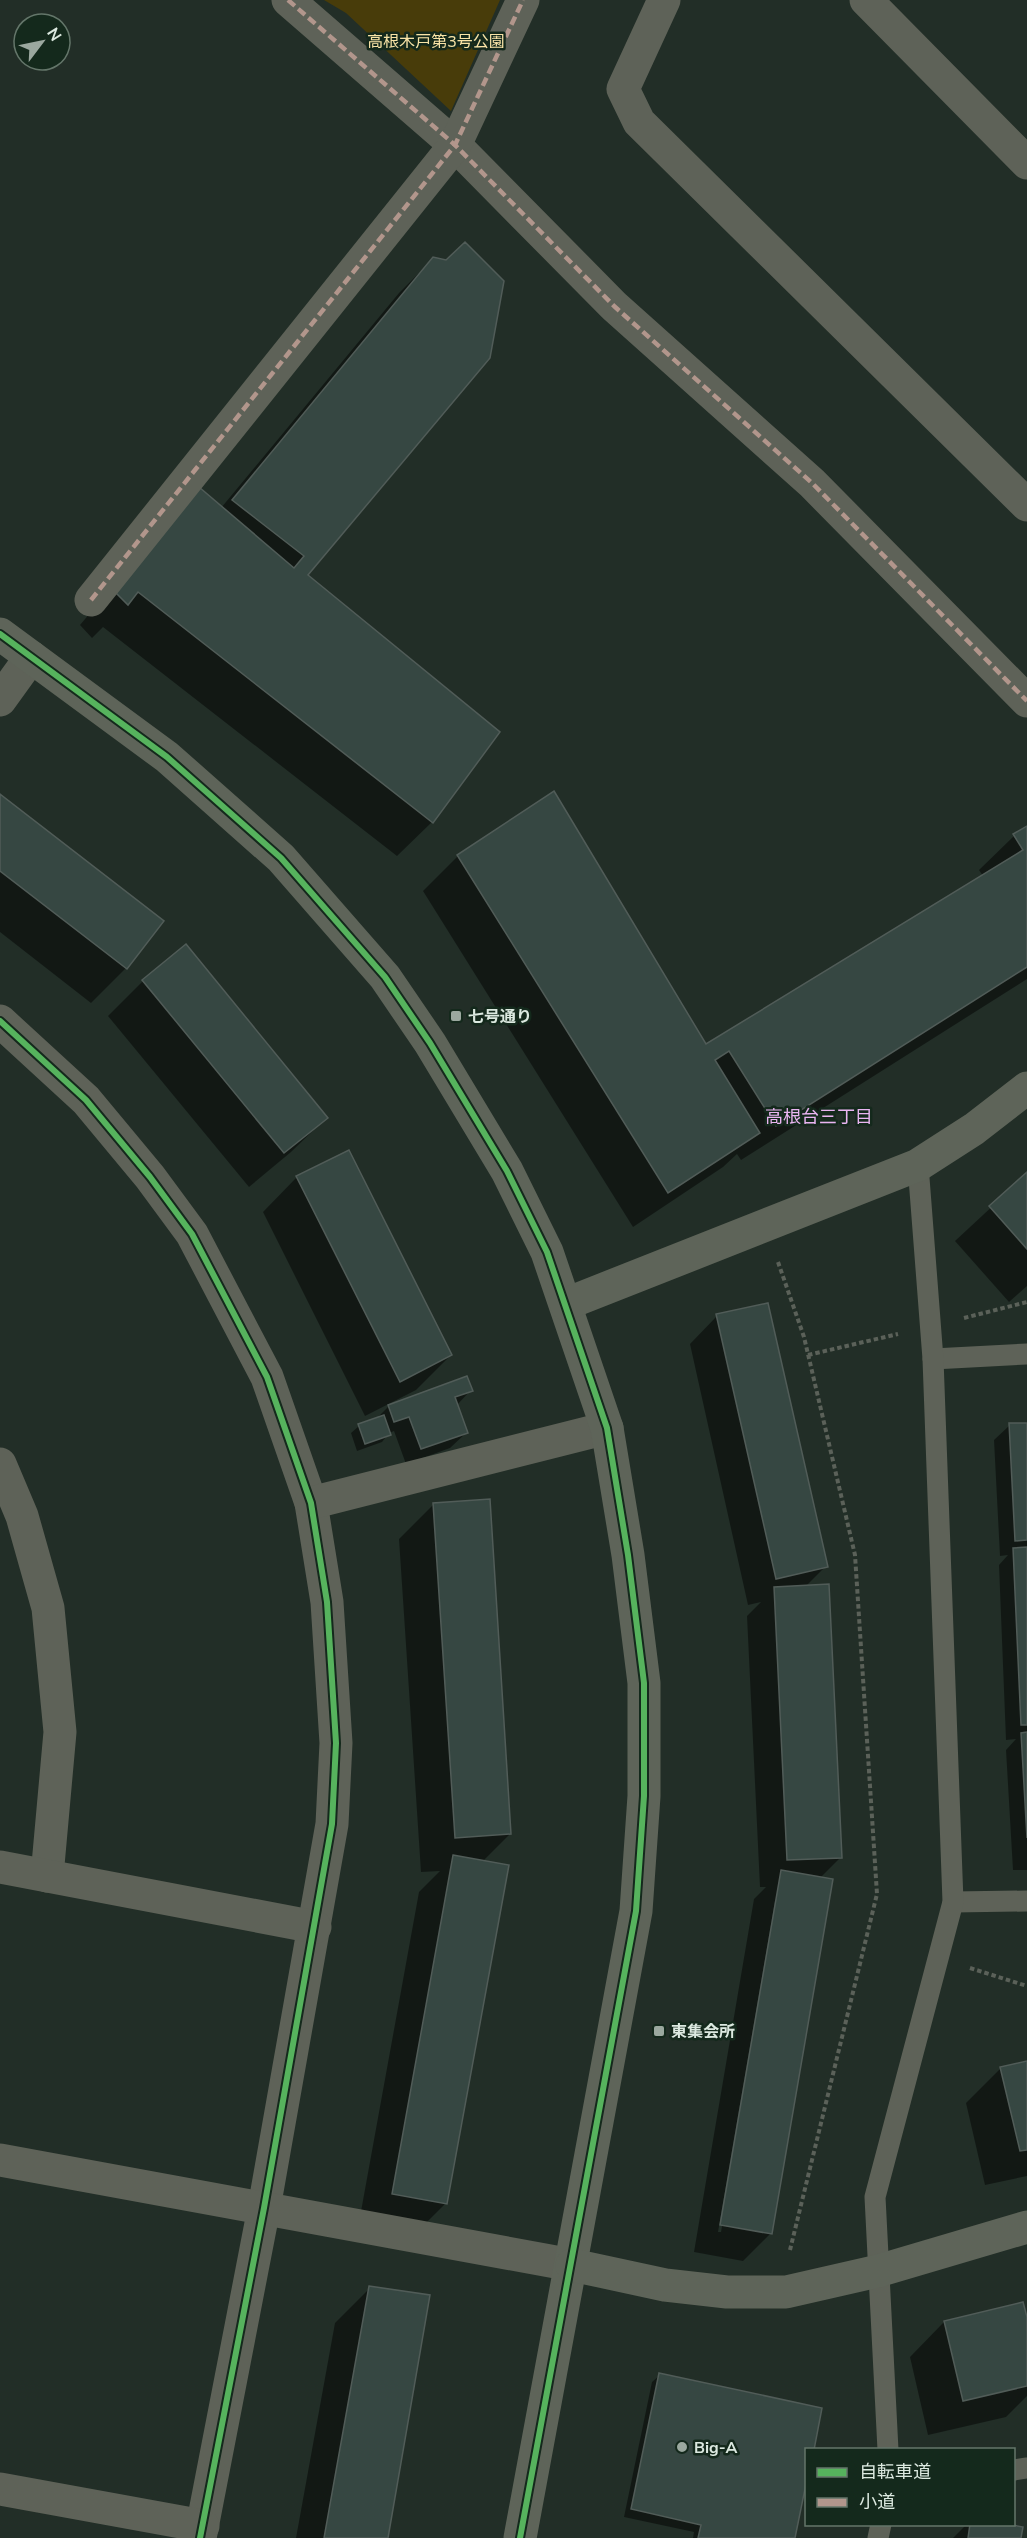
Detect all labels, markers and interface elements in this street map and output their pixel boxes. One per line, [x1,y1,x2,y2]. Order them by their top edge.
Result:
north arrow [12,12,72,72]
text: N [41,24,66,45]
park label: 高根木戸第3号公園 [367,31,505,53]
place label: 七号通り [468,1006,532,1028]
marker: 七号通り [449,1009,463,1023]
district label: 高根台三丁目 [765,1105,873,1129]
place label: 東集会所 [671,2021,735,2043]
marker: 東集会所 [652,2024,666,2038]
place label: Big-A [694,2437,737,2459]
marker: Big-A [675,2440,689,2454]
legend [805,2448,1015,2526]
text: 自転車道 [859,2460,931,2484]
text: 小道 [859,2490,895,2514]

